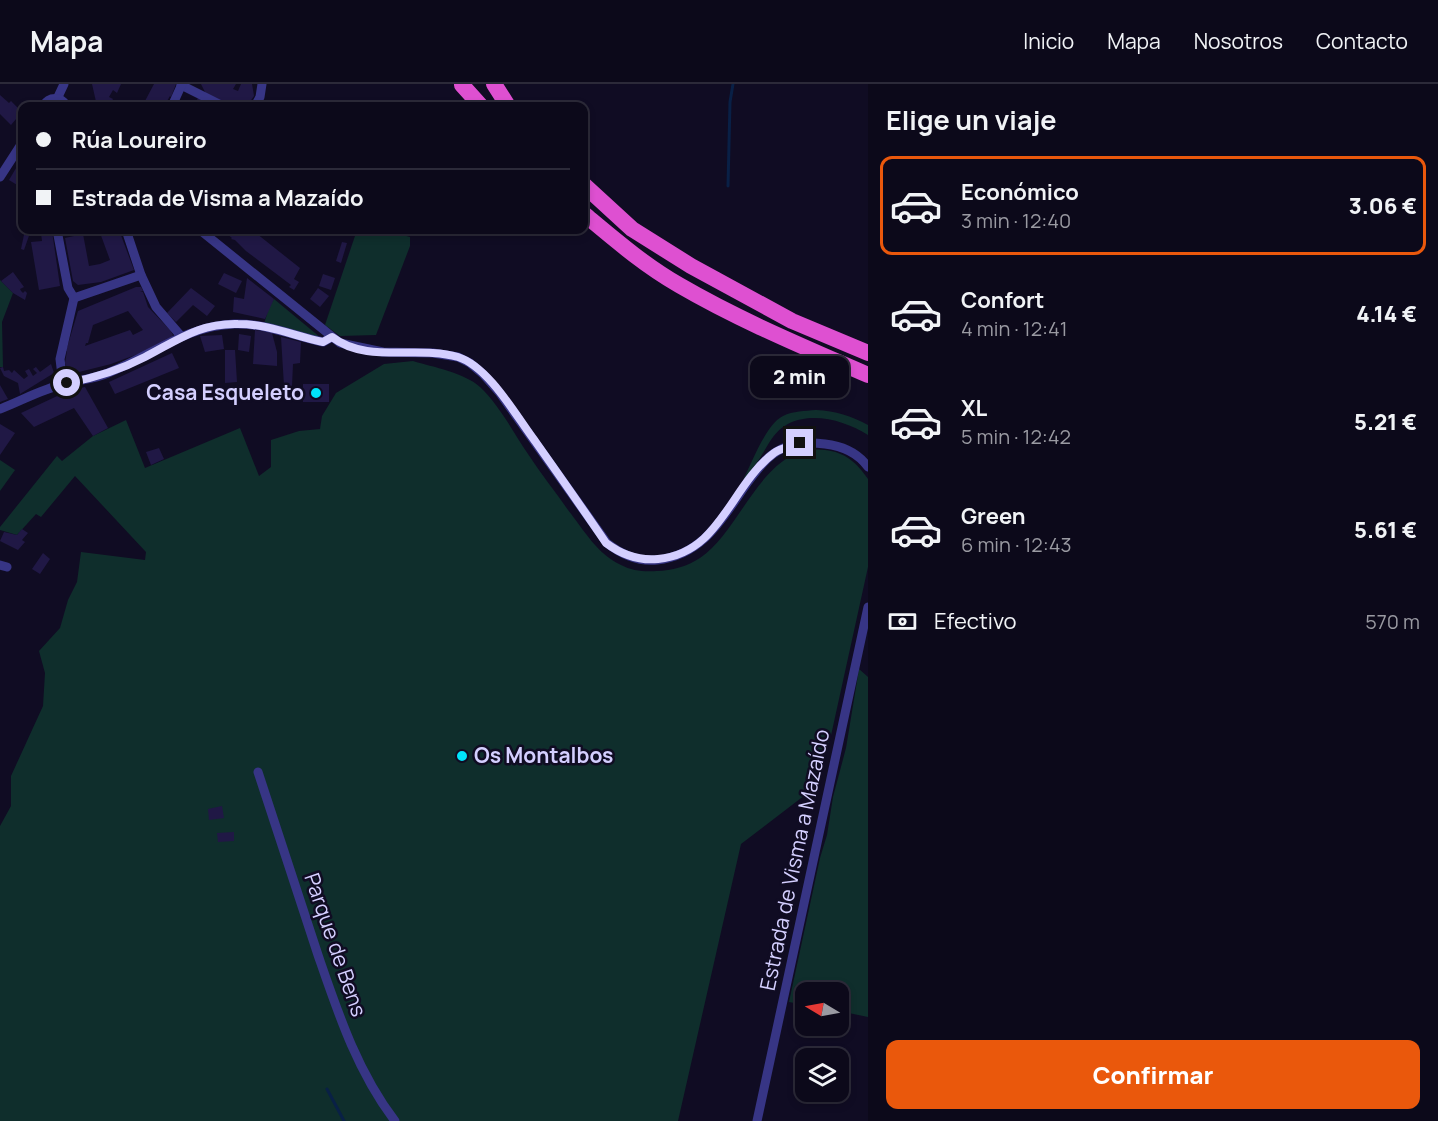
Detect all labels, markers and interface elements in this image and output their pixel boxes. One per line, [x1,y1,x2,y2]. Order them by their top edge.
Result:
text: Mapa [30,22,103,60]
text: Inicio [1023,27,1074,55]
text: Mapa [1107,27,1161,55]
text: Nosotros [1194,27,1283,55]
text: Contacto [1316,27,1408,55]
text: Elige un viaje [886,101,1057,138]
text: Rúa Loureiro [72,125,207,155]
text: Económico [961,177,1079,207]
icon: car [889,179,943,233]
text: Estrada de Visma a Mazaído [72,183,364,213]
text: 3.06 € [1349,191,1417,221]
text: 3 min · 12:40 [961,207,1071,234]
text: Confort [961,285,1044,315]
icon: car [889,287,943,341]
text: 4.14 € [1356,299,1417,329]
text: 4 min · 12:41 [961,315,1068,342]
callout: 2 min [750,356,850,398]
text: 2 min [773,363,826,390]
route start [53,369,80,396]
place label: Casa Esqueleto [146,378,304,406]
marker: Casa Esqueleto [309,386,323,400]
text: XL [961,393,987,423]
icon: car [889,395,943,449]
text: 5.21 € [1354,407,1417,437]
text: 5 min · 12:42 [961,423,1071,450]
route end [786,429,813,456]
text: Green [961,501,1026,531]
icon: car [889,503,943,557]
text: 5.61 € [1354,515,1417,545]
text: 6 min · 12:43 [961,531,1071,558]
icon: cash [886,605,919,638]
text: Efectivo [934,606,1017,636]
text: 570 m [1365,608,1420,635]
street label: Estrada de Visma a Mazaído [753,727,835,993]
place label: Os Montalbos [474,741,613,769]
marker: Os Montalbos [455,749,469,763]
street label: Parque de Bens [298,869,374,1020]
north arrow [795,982,849,1036]
map controls [795,982,849,1102]
button: Confirmar [886,1040,1420,1109]
button: layers [795,1048,849,1102]

